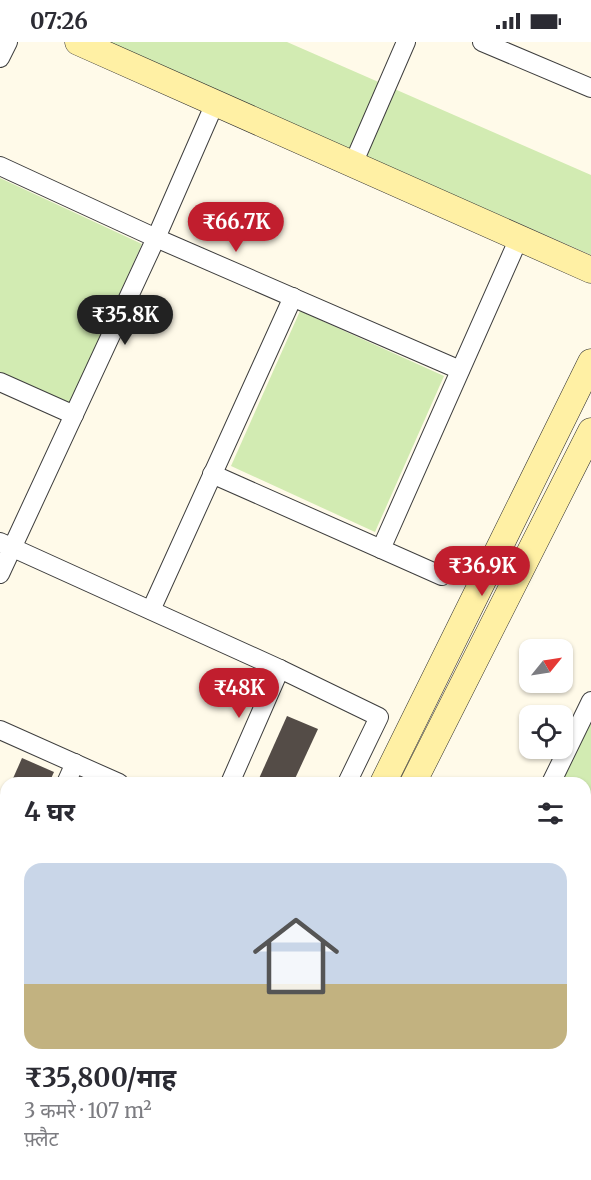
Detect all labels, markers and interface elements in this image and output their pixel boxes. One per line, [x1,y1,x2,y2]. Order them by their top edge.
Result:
text: 07:26 [30,7,88,35]
pin: ₹66.7K [187,202,285,253]
text: ₹66.7K [202,209,270,234]
pin: ₹35.8K [76,295,174,346]
text: ₹35.8K [91,302,159,327]
pin: ₹36.9K [433,546,531,597]
text: ₹36.9K [448,553,516,578]
north arrow [519,639,573,693]
map controls [519,639,573,759]
pin: ₹48K [203,668,275,719]
text: ₹48K [213,675,265,700]
button: locate [519,705,573,759]
text: 4 घर [24,795,75,828]
icon: filters [534,797,567,830]
icon: home [242,902,350,1010]
text: ₹35,800/माह [24,1061,176,1094]
text: 3 कमरे · 107 m² [24,1098,152,1123]
text: फ़्लैट [24,1126,59,1151]

